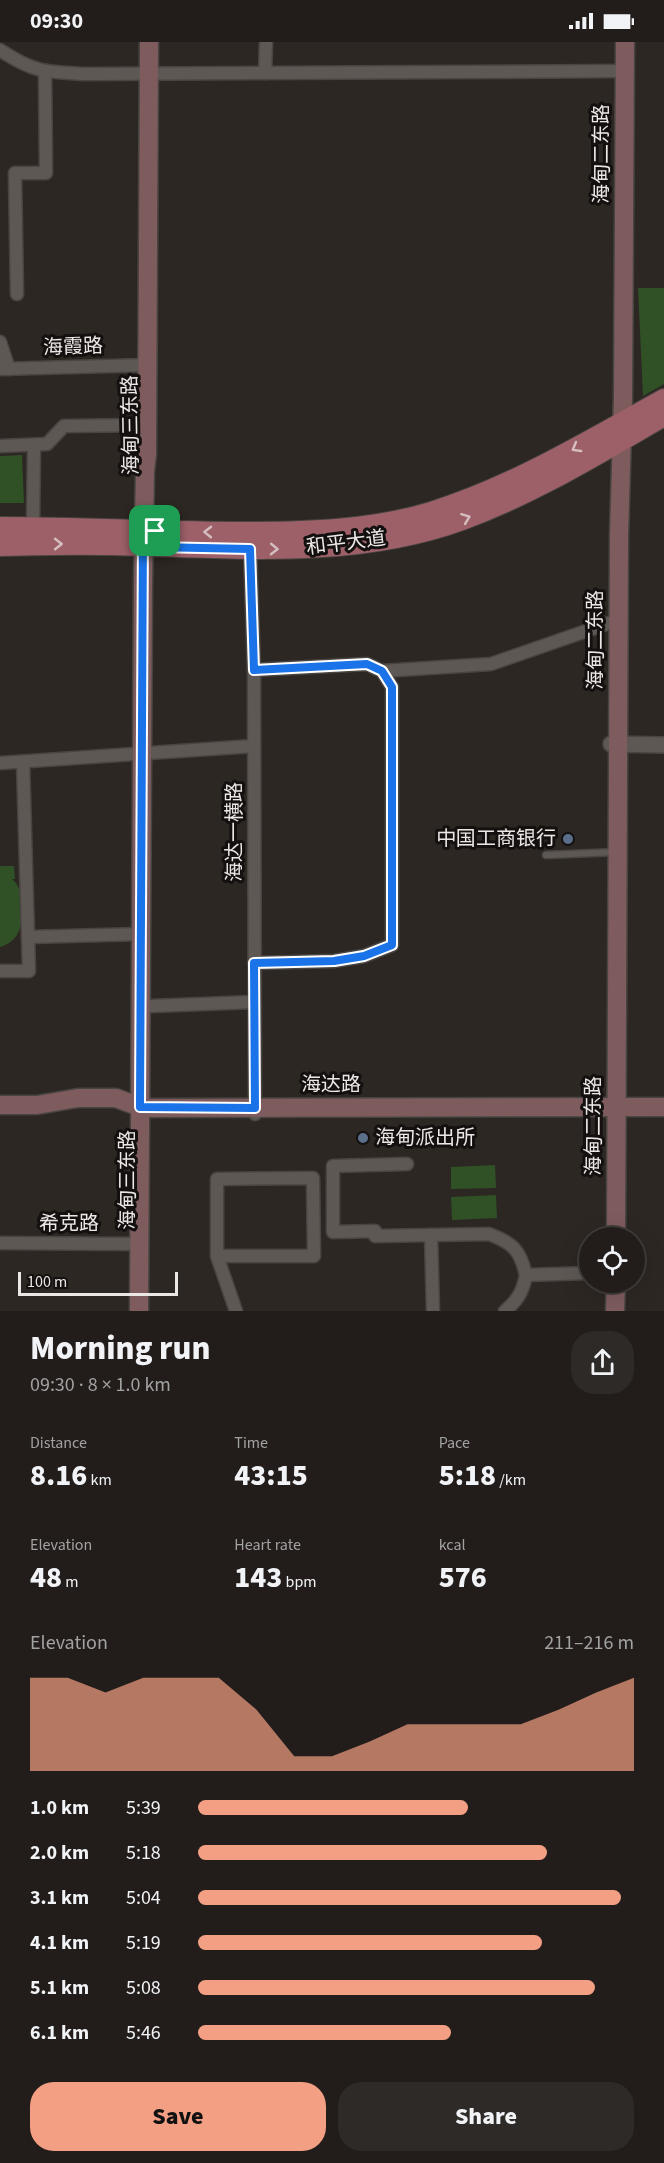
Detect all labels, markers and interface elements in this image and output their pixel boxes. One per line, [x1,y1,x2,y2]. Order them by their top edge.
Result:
text: 09:30 [30,5,83,37]
street label: 海甸二东路 [588,104,616,204]
street label: 海霞路 [43,332,103,362]
street label: 海甸三东路 [116,375,146,475]
one-way arrow [572,440,582,452]
pin [129,505,180,556]
one-way arrow [460,513,471,525]
icon: arrive [138,514,171,547]
street label: 和平大道 [305,524,387,562]
one-way arrow [203,526,212,538]
one-way arrow [54,538,63,551]
one-way arrow [270,543,279,555]
street label: 海甸二东路 [582,590,610,690]
street label: 海达一横路 [221,782,249,882]
place label: 中国工商银行 [436,825,556,853]
marker: 中国工商银行 [561,832,575,846]
street label: 海达路 [301,1071,361,1099]
street label: 海甸二东路 [580,1076,608,1176]
place label: 海甸派出所 [375,1124,475,1152]
street label: 海甸三东路 [114,1130,142,1230]
marker: 海甸派出所 [356,1131,370,1145]
street label: 希克路 [39,1210,99,1238]
map controls [579,1227,645,1293]
button: locate [579,1227,645,1293]
scale bar [18,1269,178,1296]
text: 100 m [27,1271,67,1293]
text: Morning run [30,1325,210,1372]
button: share [571,1331,634,1394]
text: 09:30 · 8 × 1.0 km [30,1371,171,1399]
text: Distance [30,1432,87,1454]
text: Time [234,1432,268,1454]
text: Pace [439,1432,470,1454]
text: 8.16 [30,1454,87,1497]
text: 43:15 [234,1454,308,1497]
text: 5:18 [439,1454,496,1497]
text: km [87,1469,112,1491]
text: /km [496,1469,526,1491]
text: Elevation [30,1534,92,1556]
text: Heart rate [234,1534,301,1556]
text: kcal [439,1534,466,1556]
text: 48 [30,1556,62,1599]
text: 143 [234,1556,282,1599]
text: 576 [439,1556,487,1599]
text: m [62,1571,79,1593]
text: bpm [282,1571,317,1593]
text: Elevation [30,1629,108,1657]
text: 211–216 m [544,1629,634,1657]
text: 1.0 km [30,1794,89,1822]
text: 5:39 [126,1794,161,1822]
text: 2.0 km [30,1839,89,1867]
text: 5:18 [126,1839,161,1867]
text: 3.1 km [30,1884,89,1912]
text: 5:04 [126,1884,161,1912]
text: 4.1 km [30,1929,89,1957]
text: 5:19 [126,1929,161,1957]
text: 5.1 km [30,1974,89,2002]
text: 5:08 [126,1974,161,2002]
text: 6.1 km [30,2019,89,2047]
text: 5:46 [126,2019,161,2047]
button: Save [30,2082,326,2151]
button: Share [338,2082,634,2151]

